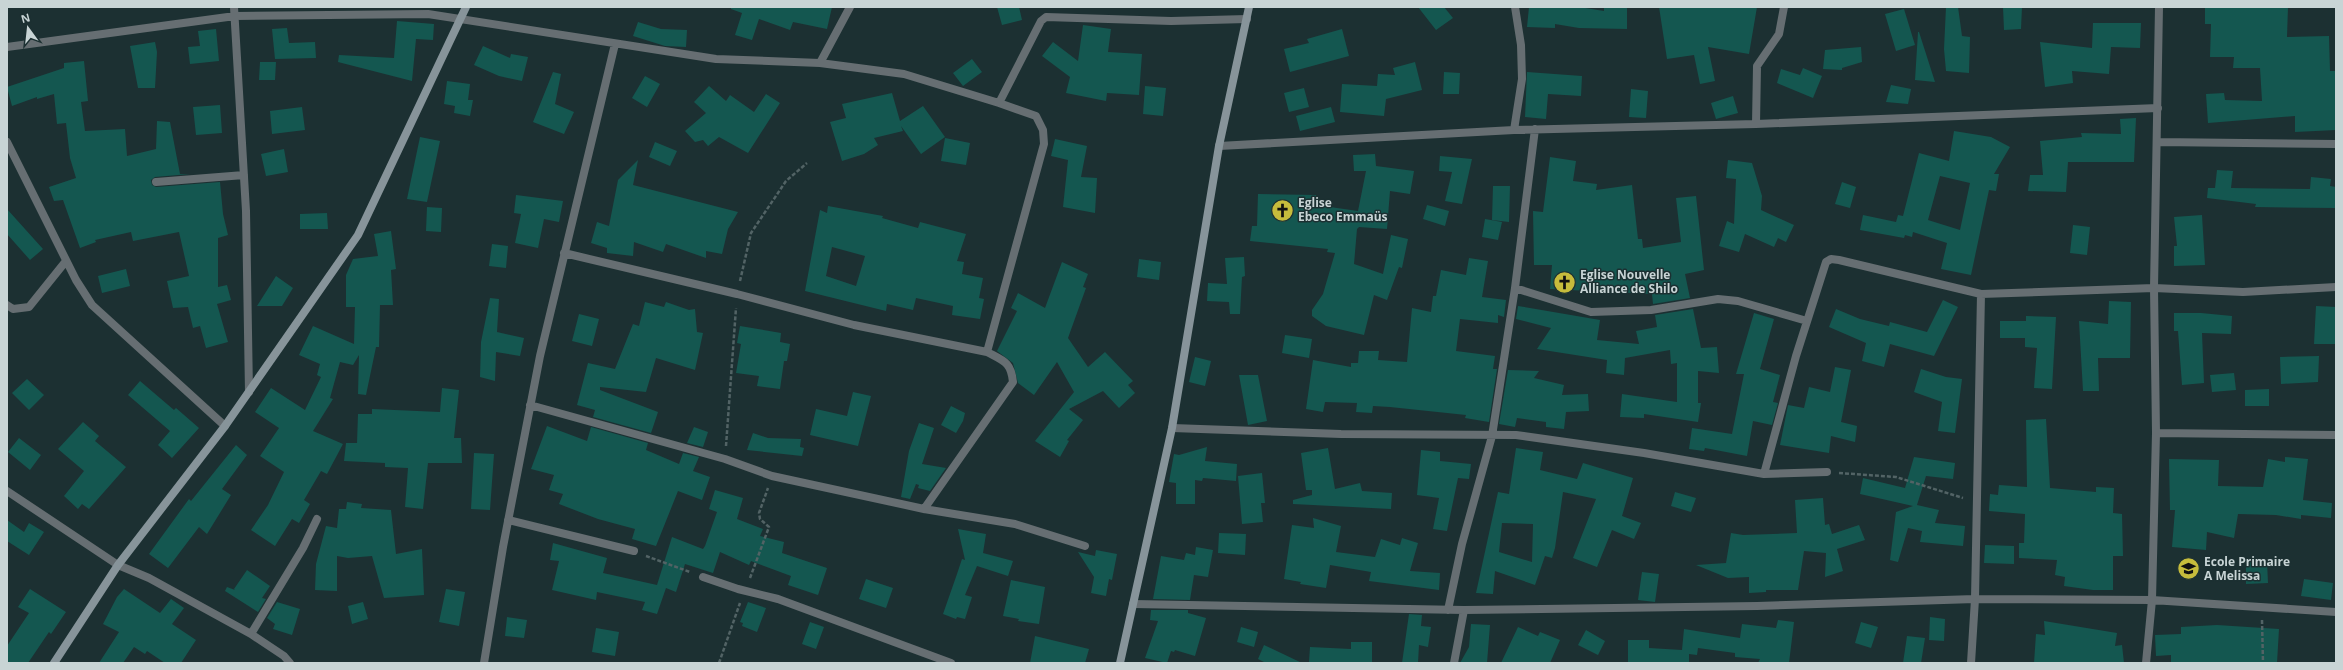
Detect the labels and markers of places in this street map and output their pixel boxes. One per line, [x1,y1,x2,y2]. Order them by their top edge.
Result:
place label: Eglise Ebeco Emmaüs [1298,194,1388,225]
church icon: Eglise Ebeco Emmaüs [1269,197,1295,223]
place label: Eglise Nouvelle Alliance de Shilo [1580,266,1678,297]
church icon: Eglise Nouvelle Alliance de Shilo [1552,269,1578,295]
place label: Ecole Primaire A Melissa [2204,553,2290,584]
school or university icon: Ecole Primaire A Melissa [2175,556,2201,582]

